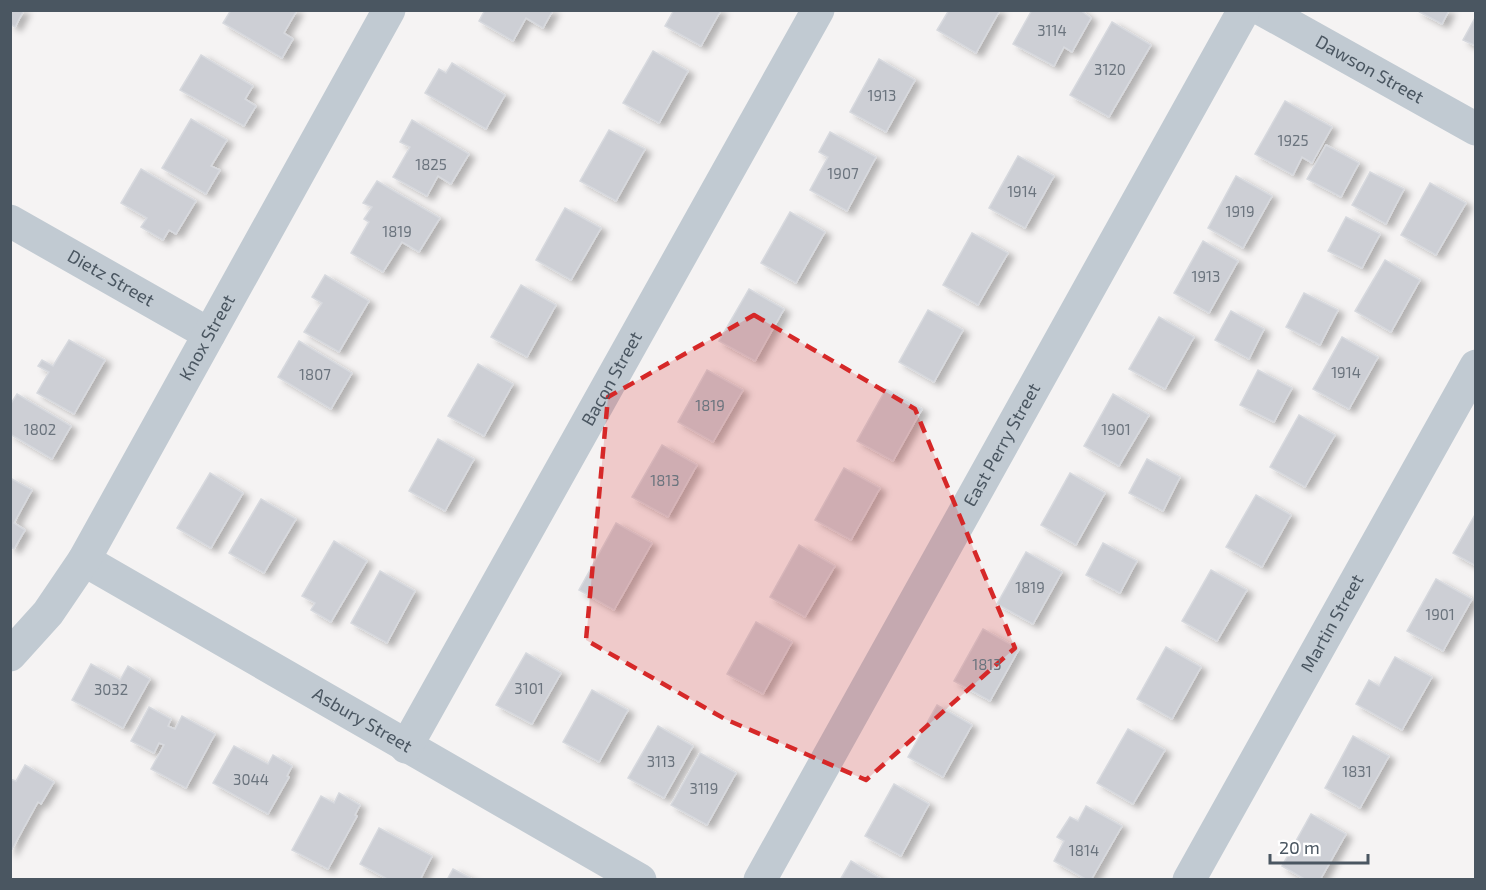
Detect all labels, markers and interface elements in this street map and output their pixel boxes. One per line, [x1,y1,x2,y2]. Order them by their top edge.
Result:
house number: 3114 [1037,21,1067,39]
street label: Dawson Street [1312,30,1428,108]
house number: 3120 [1094,60,1126,78]
house number: 1913 [868,86,896,104]
house number: 1925 [1277,131,1309,149]
house number: 1825 [415,155,447,173]
house number: 1907 [827,164,859,182]
house number: 1914 [1007,182,1037,200]
house number: 1919 [1225,202,1255,220]
house number: 1819 [382,222,412,240]
street label: Dietz Street [64,244,159,311]
house number: 1913 [1192,267,1220,285]
street label: Knox Street [174,290,239,384]
street label: Bacon Street [576,327,646,429]
house number: 1914 [1331,363,1361,381]
house number: 1807 [299,365,331,383]
street label: East Perry Street [958,379,1044,510]
house number: 1819 [695,396,725,414]
house number: 1802 [24,420,56,438]
house number: 1901 [1101,420,1131,438]
house number: 1813 [650,471,680,489]
street label: Martin Street [1295,570,1368,676]
house number: 1819 [1015,578,1045,596]
house number: 1901 [1425,605,1455,623]
house number: 1813 [972,655,1002,673]
house number: 3101 [514,679,544,697]
house number: 3032 [94,680,128,698]
street label: Asbury Street [309,682,417,757]
house number: 3113 [647,752,675,770]
house number: 1831 [1342,762,1372,780]
house number: 3044 [233,770,269,788]
house number: 3119 [690,779,718,797]
scale bar [1270,827,1368,865]
text: 20 m [1279,836,1320,858]
house number: 1814 [1069,841,1099,859]

